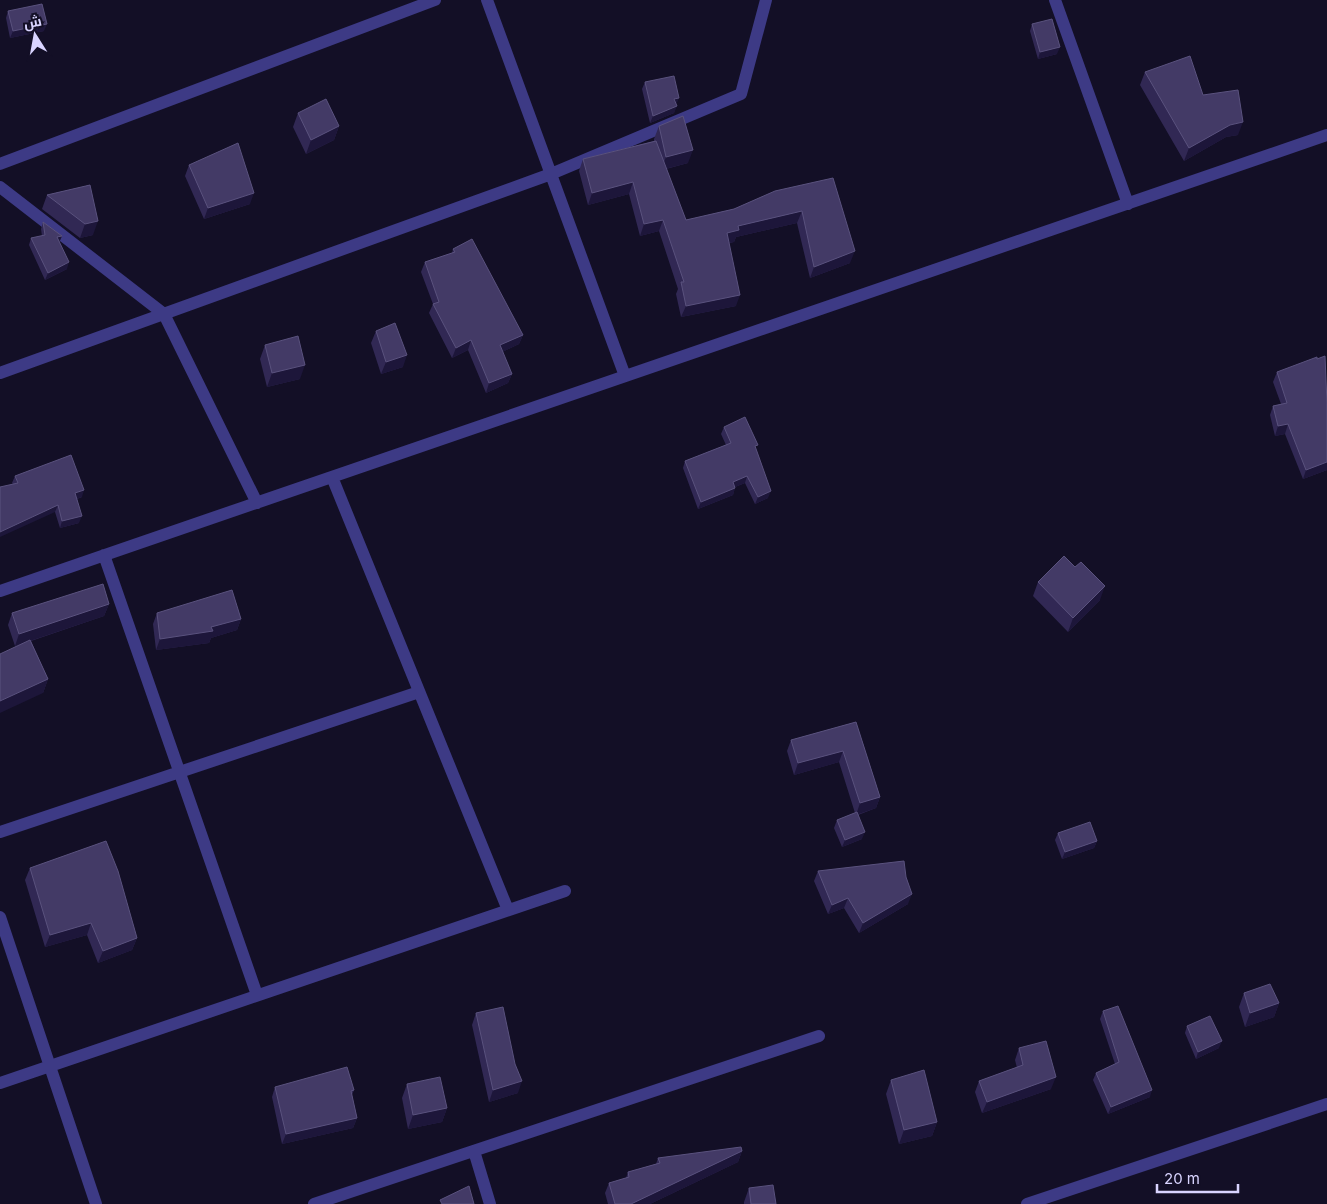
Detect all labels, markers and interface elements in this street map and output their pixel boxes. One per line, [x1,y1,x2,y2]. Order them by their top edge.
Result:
north arrow [10,10,60,60]
text: ش [22,12,43,33]
scale bar [1157,1162,1238,1194]
text: 20 m [1164,1169,1200,1188]

